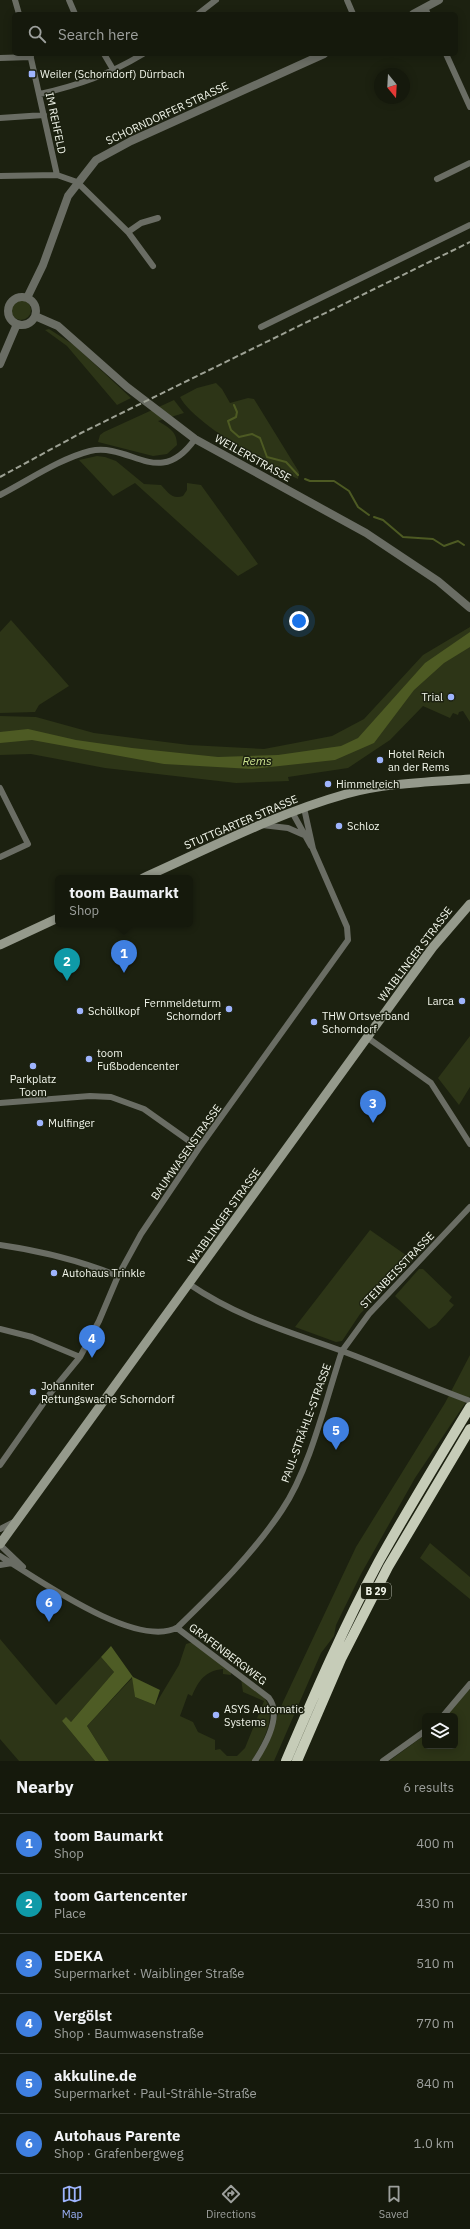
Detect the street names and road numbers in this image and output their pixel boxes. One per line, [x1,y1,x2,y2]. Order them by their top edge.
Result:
street label: SCHORNDORFER STRASSE [103,78,231,148]
street label: IM REHFELD [43,91,69,155]
street label: WEILERSTRASSE [212,431,294,485]
street label: STUTTGARTER STRASSE [182,792,300,852]
street label: WAIBLINGER STRASSE [375,904,455,1004]
street label: BAUMWASENSTRASSE [148,1102,224,1202]
street label: WAIBLINGER STRASSE [184,1165,264,1267]
street label: STEINBEISSTRASSE [357,1229,437,1311]
street label: PAUL-STRÄHLE-STRASSE [278,1361,334,1485]
road number: B 29 [361,1583,391,1599]
street label: GRAFENBERGWEG [186,1620,270,1688]

